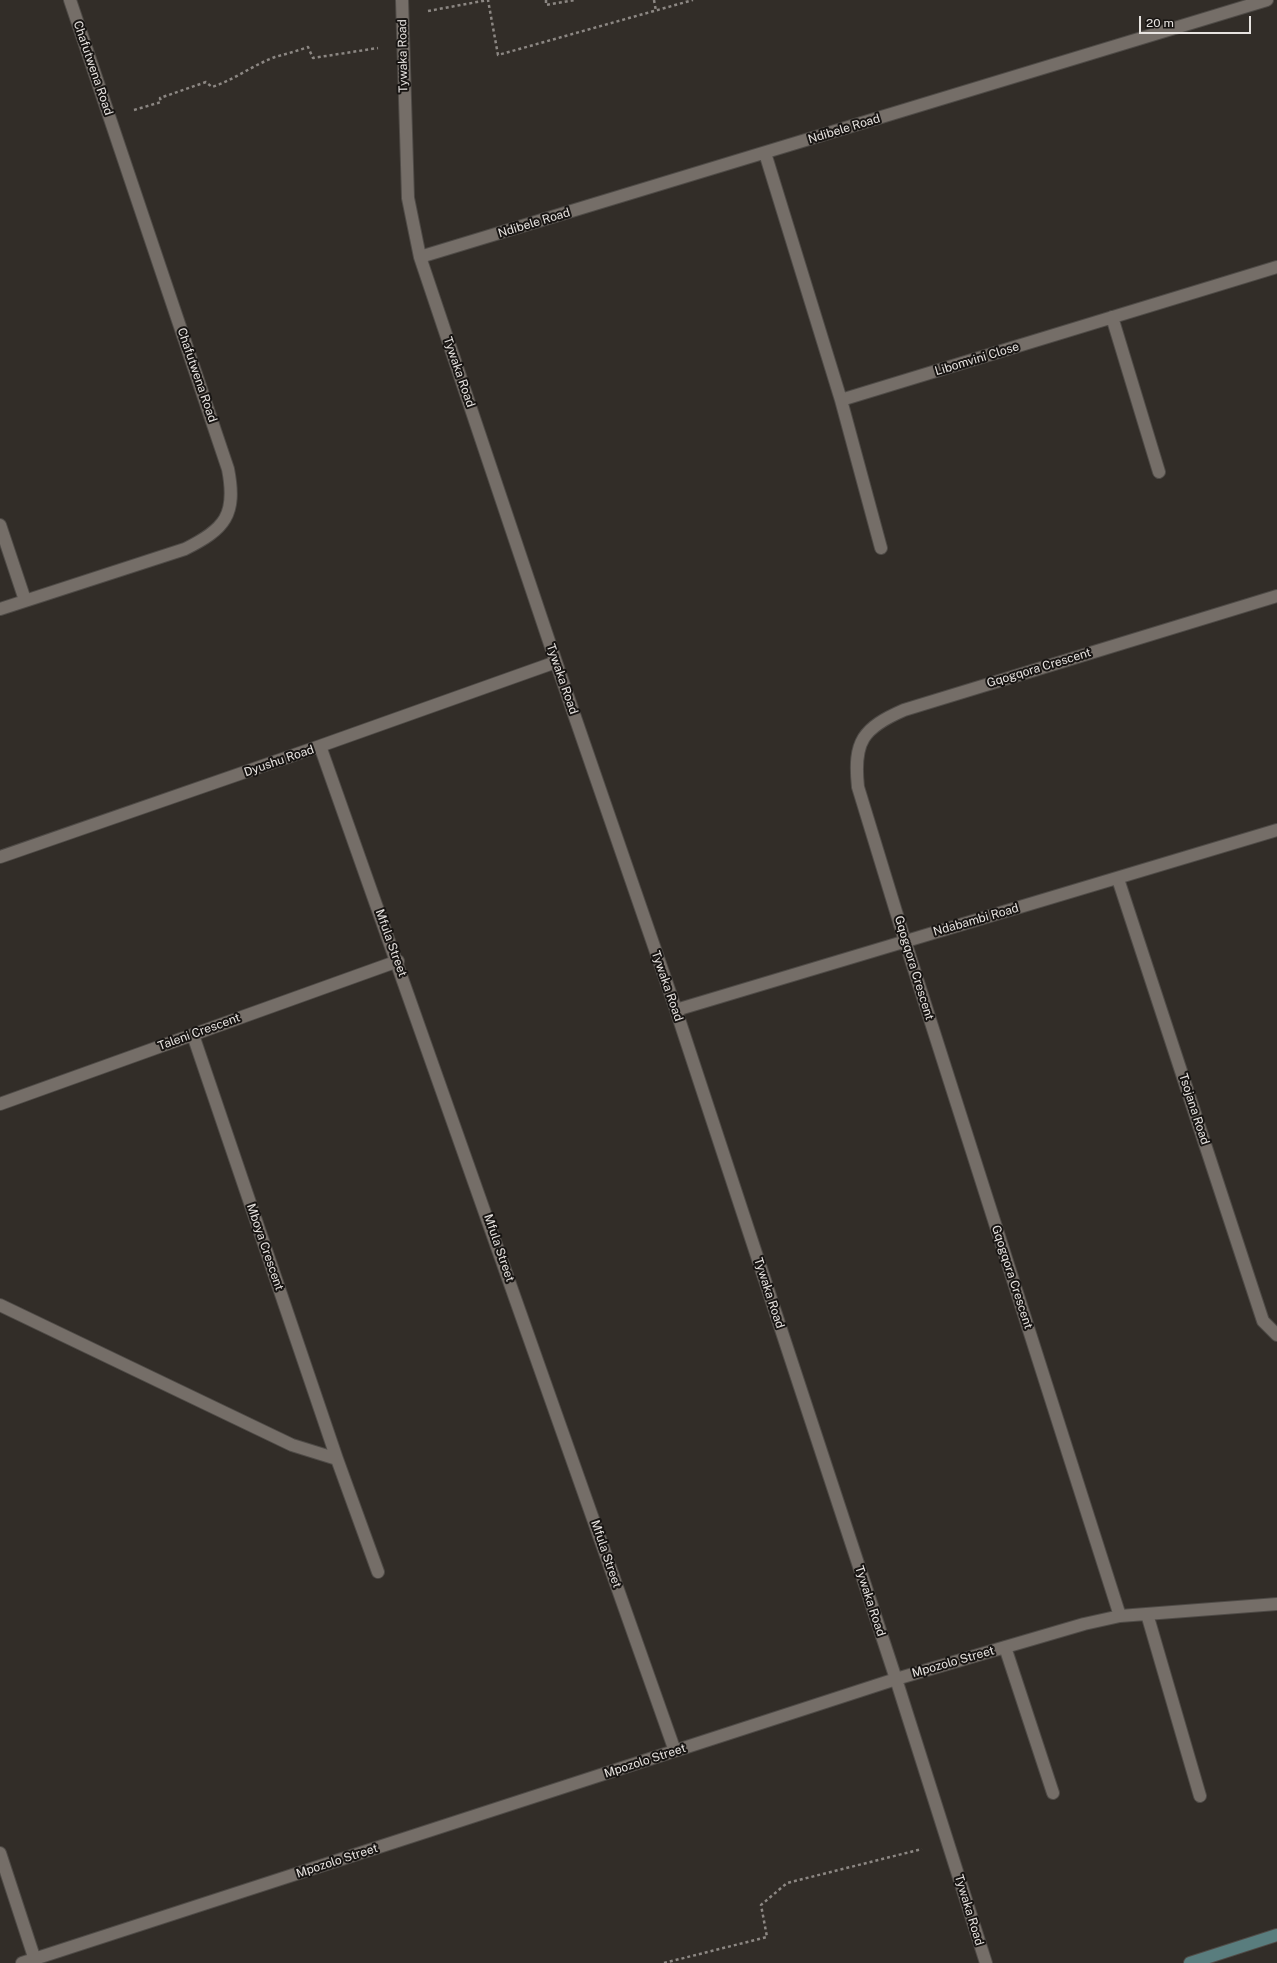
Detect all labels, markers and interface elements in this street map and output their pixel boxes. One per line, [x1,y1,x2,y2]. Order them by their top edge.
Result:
scale bar [1141,8,1253,34]
text: 20 m [1146,16,1174,30]
street label: Chafutwena Road [70,19,116,117]
street label: Tywaka Road [395,19,411,93]
street label: Ndibele Road [806,111,882,147]
street label: Ndibele Road [496,205,572,241]
street label: Chafutwena Road [174,326,220,424]
street label: Tywaka Road [440,335,478,409]
street label: Libomvini Close [933,339,1021,379]
street label: Tywaka Road [543,642,581,716]
street label: Gqogqora Crescent [985,645,1093,691]
street label: Dyushu Road [242,742,316,780]
street label: Ndabambi Road [932,901,1020,939]
street label: Mfula Street [372,907,410,979]
street label: Gqogqora Crescent [891,914,937,1022]
street label: Tywaka Road [648,949,686,1023]
street label: Taleni Crescent [156,1010,242,1054]
street label: Tsojana Road [1176,1072,1212,1146]
street label: Mboya Crescent [243,1202,287,1292]
street label: Mfula Street [481,1212,517,1284]
street label: Gqogqora Crescent [988,1223,1036,1331]
street label: Tywaka Road [751,1256,787,1330]
street label: Mfula Street [588,1518,624,1590]
street label: Tywaka Road [852,1564,888,1638]
street label: Mpozolo Street [910,1643,996,1681]
street label: Mpozolo Street [602,1741,688,1781]
street label: Mpozolo Street [294,1841,380,1881]
street label: Tywaka Road [951,1873,987,1947]

